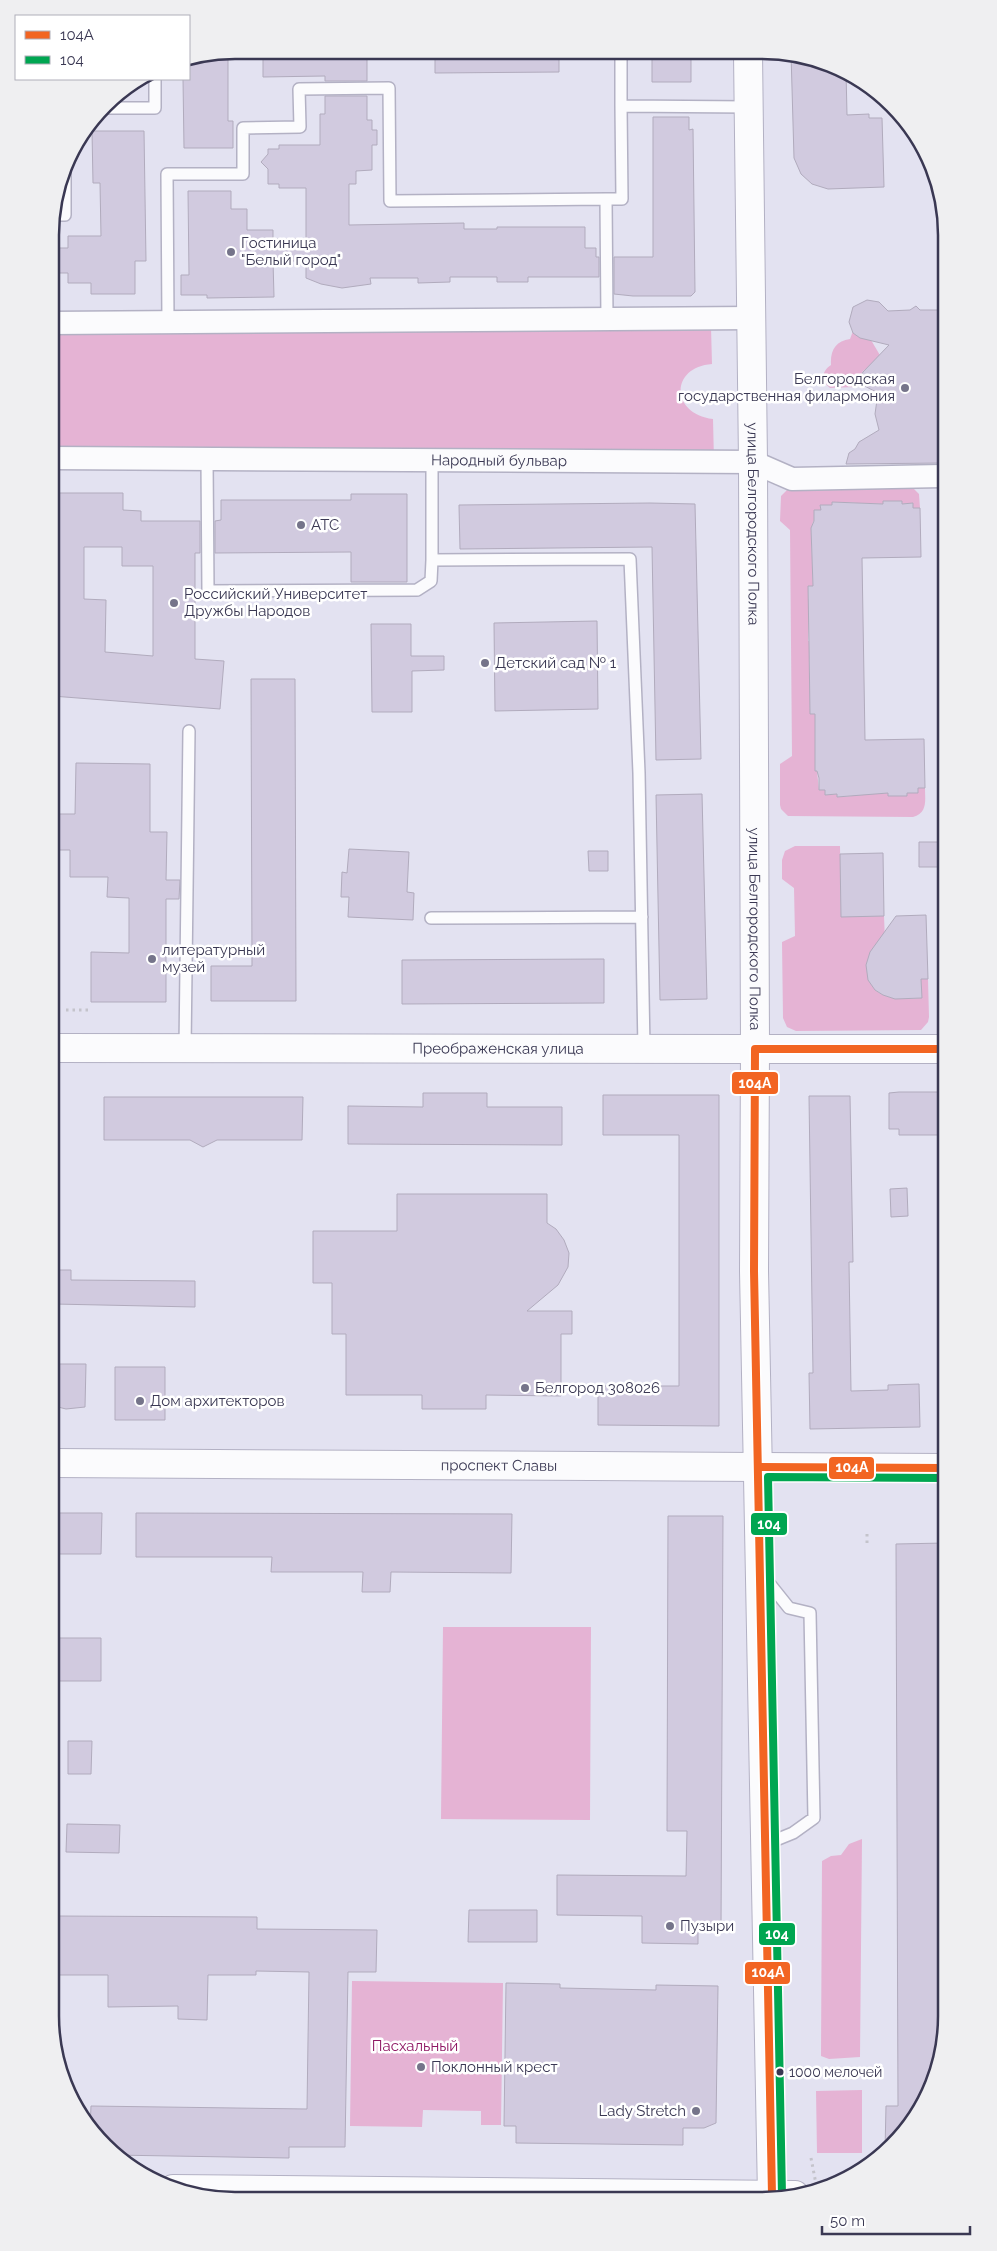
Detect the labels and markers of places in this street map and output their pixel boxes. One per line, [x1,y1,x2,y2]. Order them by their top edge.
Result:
place label: Гостиница "Белый город" [241,234,341,269]
marker: Гостиница "Белый город" [225,246,237,258]
place label: Белгородская государственная филармония [678,370,895,405]
marker: Белгородская государственная филармония [899,382,911,394]
place label: АТС [311,516,339,534]
marker: АТС [295,519,307,531]
place label: Российский Университет Дружбы Народов [184,585,367,620]
marker: Российский Университет Дружбы Народов [168,597,180,609]
place label: Детский сад № 1 [495,654,617,672]
marker: Детский сад № 1 [479,657,491,669]
place label: литературный музей [162,941,265,976]
marker: литературный музей [146,953,158,965]
place label: Белгород 308026 [535,1379,660,1397]
marker: Белгород 308026 [519,1382,531,1394]
place label: Дом архитекторов [150,1392,284,1410]
marker: Дом архитекторов [134,1395,146,1407]
place label: Пузыри [680,1917,734,1935]
marker: Пузыри [664,1920,676,1932]
place label: Поклонный крест [431,2058,558,2076]
marker: Поклонный крест [415,2061,427,2073]
place label: 1000 мелочей [789,2064,882,2080]
marker: 1000 мелочей [775,2067,785,2077]
place label: Lady Stretch [599,2102,686,2120]
marker: Lady Stretch [690,2105,702,2117]

